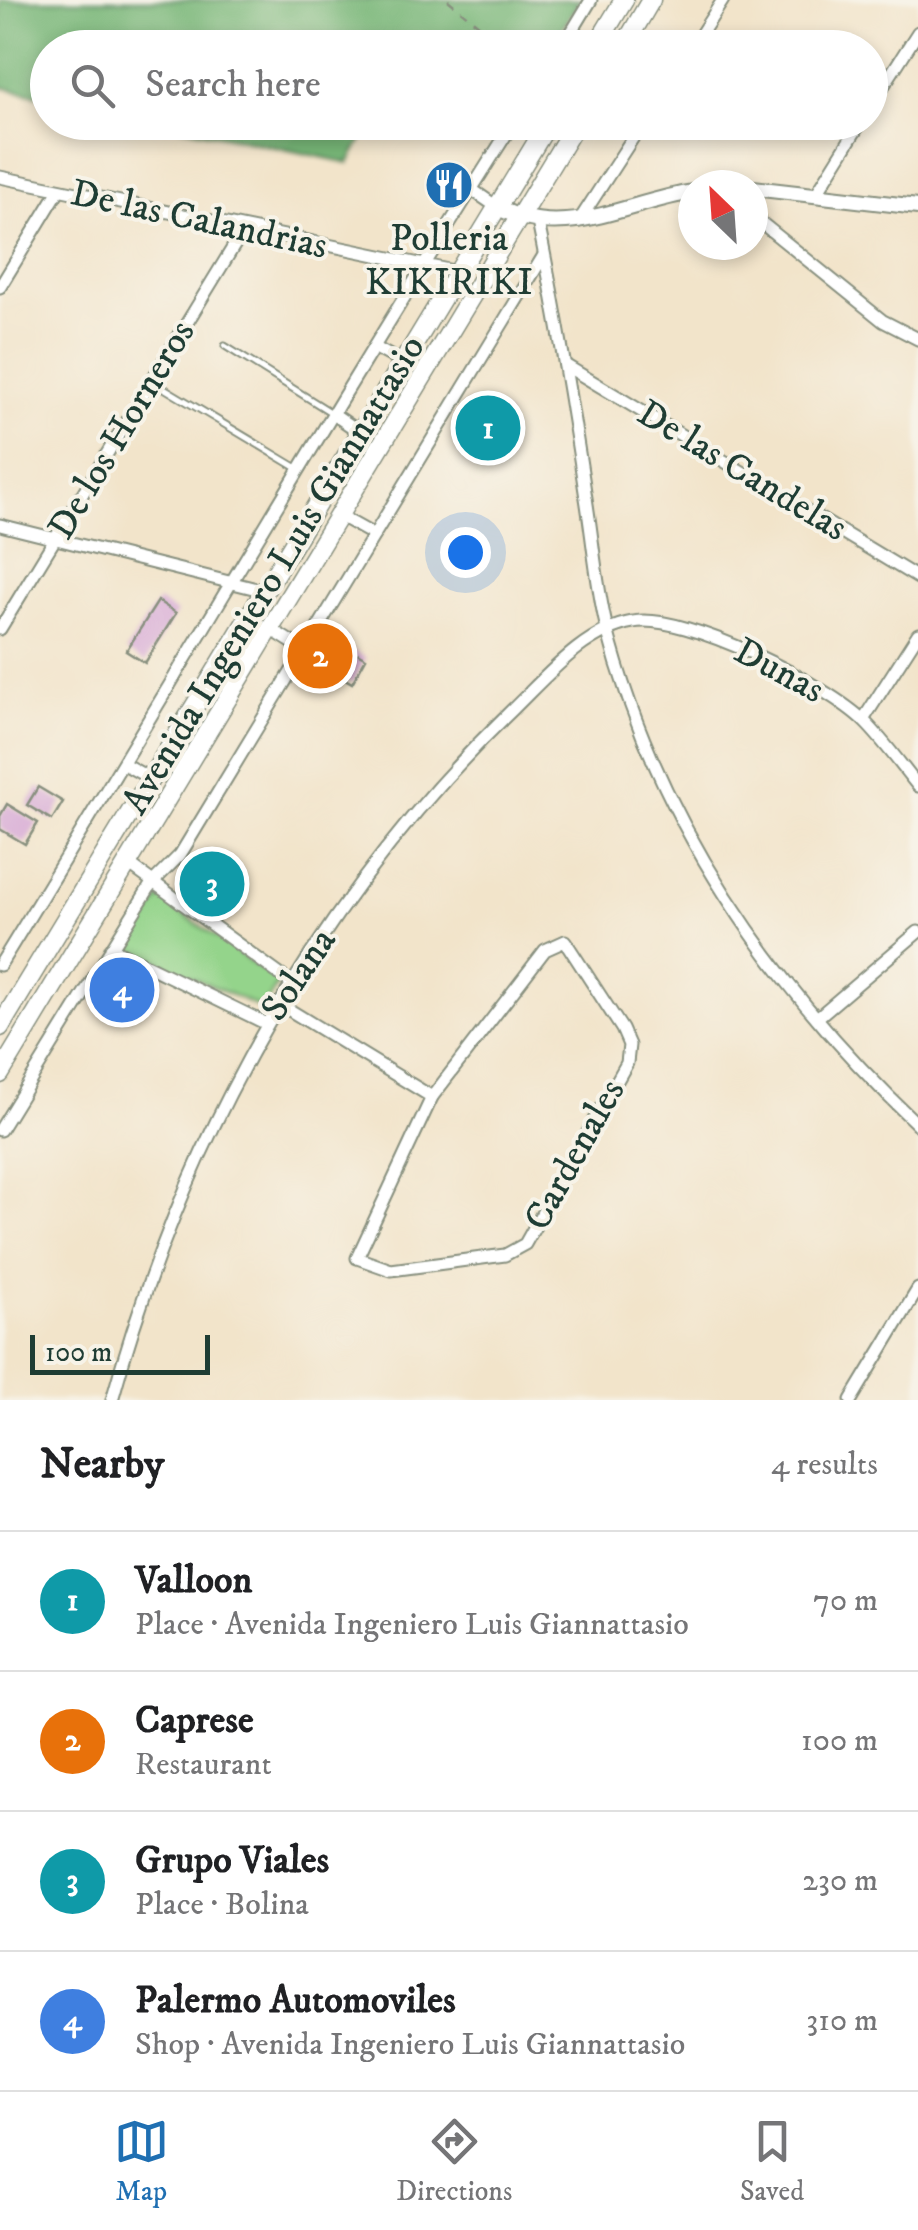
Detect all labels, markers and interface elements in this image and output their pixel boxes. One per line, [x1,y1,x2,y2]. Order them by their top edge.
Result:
search box [30,30,888,140]
icon: search [65,58,120,113]
text: Search here [145,61,321,109]
restaurant icon: Polleria KIKIRIKI [423,159,475,211]
street label: De las Calandrias [66,169,332,271]
north arrow [678,170,768,260]
place label: Polleria KIKIRIKI [365,215,533,307]
street label: De los Horneros [38,312,206,548]
street label: Avenida Ingeniero Luis Giannattasio [112,327,436,823]
street label: De las Candelas [628,389,856,553]
pin: 1 [456,390,520,466]
your location [440,527,491,578]
pin: 2 [288,618,352,694]
street label: Dunas [726,627,832,715]
pin: 3 [180,846,244,922]
street label: Solana [251,919,347,1031]
pin: 4 [90,952,154,1028]
street label: Cardenales [514,1071,636,1239]
scale bar [30,1330,210,1374]
text: 100 m [45,1335,112,1370]
text: Nearby [40,1439,164,1491]
text: 4 results [771,1445,878,1485]
text: Valloon [135,1557,252,1605]
text: 1 [67,1581,78,1621]
text: 70 m [813,1581,878,1621]
text: Place · Avenida Ingeniero Luis Giannattasio [135,1605,689,1645]
text: Caprese [135,1697,254,1745]
text: 2 [65,1721,80,1761]
text: 100 m [801,1721,878,1761]
text: Restaurant [135,1745,272,1785]
text: Grupo Viales [135,1837,329,1885]
text: 3 [67,1861,78,1901]
text: 230 m [802,1861,878,1901]
text: Place · Bolina [135,1885,309,1925]
text: Palermo Automoviles [135,1977,456,2025]
text: 4 [63,2001,82,2041]
text: 310 m [806,2001,878,2041]
text: Shop · Avenida Ingeniero Luis Giannattasio [135,2025,685,2065]
tab: Map [114,2114,169,2209]
tab: Directions [396,2114,512,2209]
tab: Saved [740,2114,804,2209]

